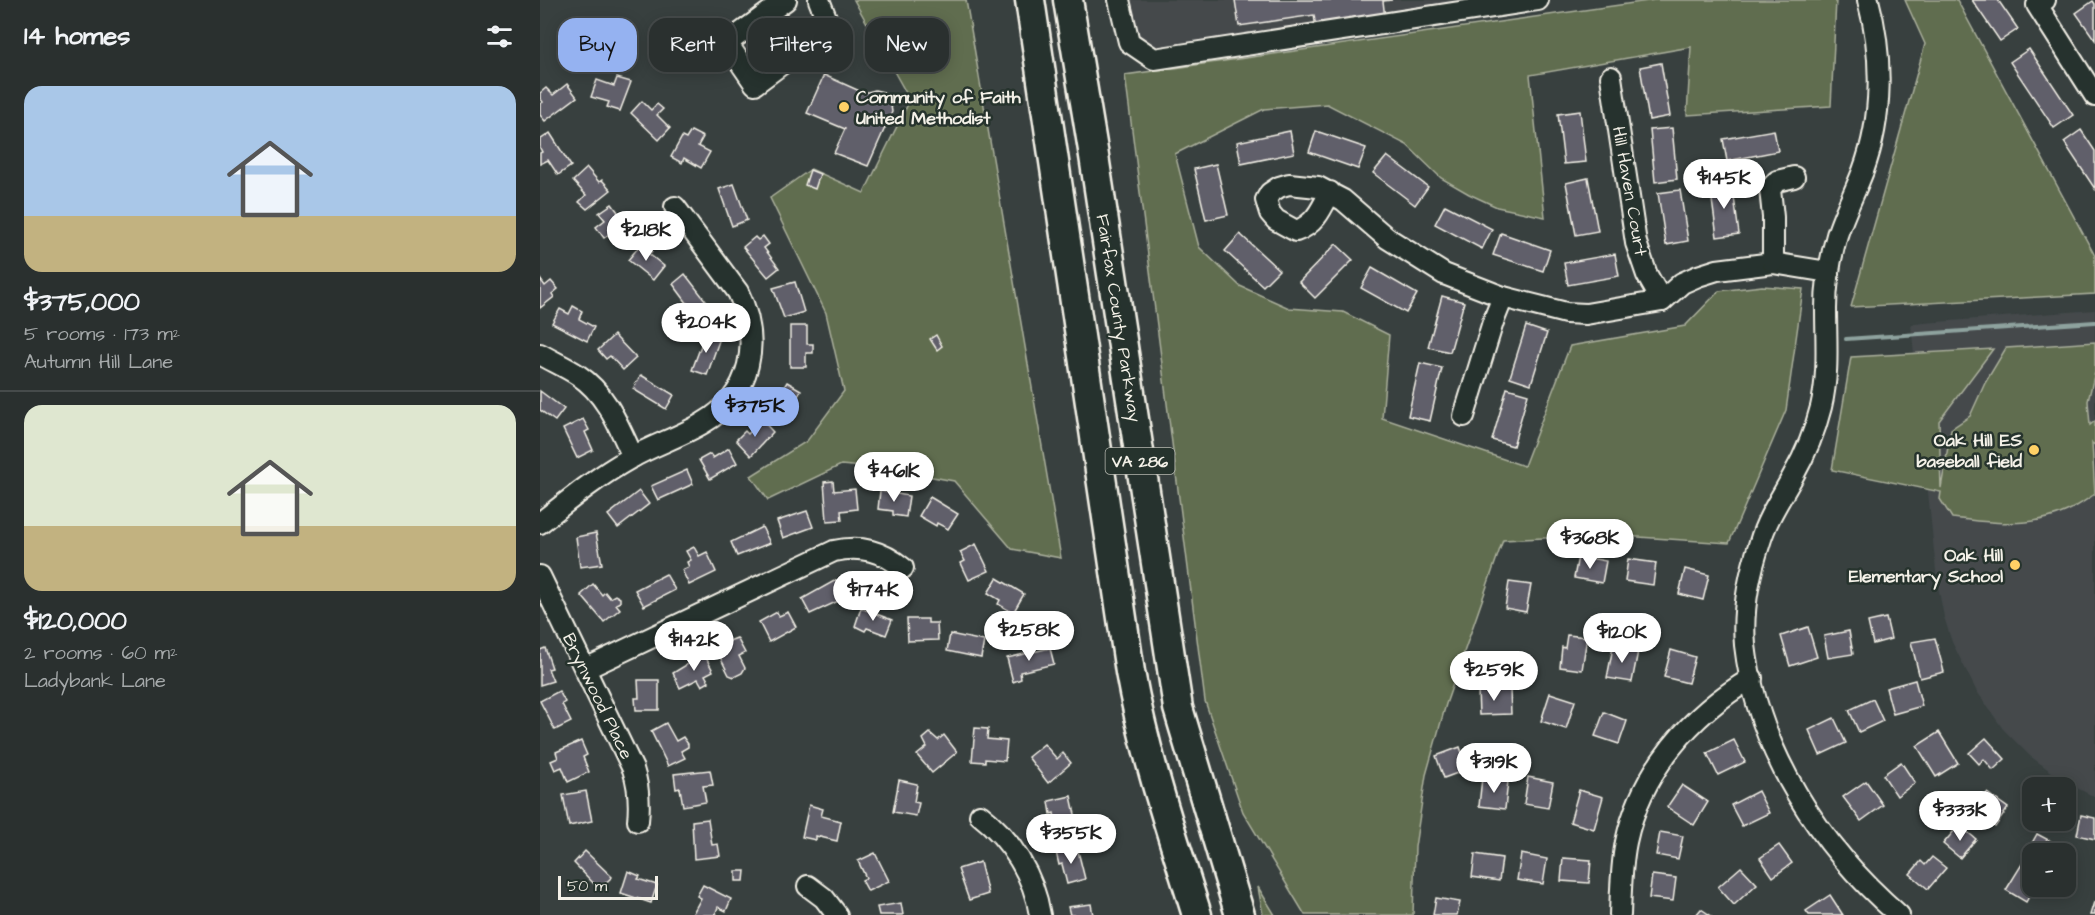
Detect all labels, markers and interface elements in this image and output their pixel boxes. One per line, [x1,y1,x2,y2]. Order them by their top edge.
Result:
text: 14 homes [24,18,130,54]
chip: Buy [558,18,637,72]
chip: Rent [649,18,736,72]
chip: Filters [748,18,853,72]
chip: New [865,18,949,72]
icon: filters [483,20,516,53]
place label: Community of Faith United Methodist [856,85,1022,131]
marker: Community of Faith United Methodist [837,100,851,114]
street label: Hill Haven Court [1606,124,1653,258]
icon: home [216,125,324,233]
pin: $145K [1682,159,1766,210]
text: $145K [1697,164,1751,192]
pin: $218K [604,211,688,262]
street label: Fairfax County Parkway [1089,212,1147,424]
text: $218K [621,216,671,244]
text: $375,000 [24,284,140,320]
pin: $204K [664,303,748,354]
text: $204K [676,308,736,336]
text: 5 rooms · 173 m² [24,320,180,348]
text: Autumn Hill Lane [24,348,173,376]
pin: $375K [713,387,797,438]
text: $375K [725,392,785,420]
place label: Oak Hill ES baseball field [1917,428,2023,474]
marker: Oak Hill ES baseball field [2027,443,2041,457]
icon: home [216,444,324,552]
road number: VA 286 [1106,448,1174,474]
pin: $461K [852,452,936,503]
text: $461K [868,457,920,485]
pin: $368K [1548,519,1632,570]
text: $368K [1561,524,1619,552]
place label: Oak Hill Elementary School [1849,543,2003,590]
marker: Oak Hill Elementary School [2008,558,2022,572]
pin: $174K [831,571,915,622]
text: $174K [847,576,899,604]
text: $120,000 [24,603,127,639]
pin: $258K [987,611,1071,662]
pin: $120K [1580,613,1664,664]
text: $258K [998,616,1060,644]
text: $120K [1597,618,1647,646]
pin: $142K [652,621,736,672]
text: $142K [669,626,719,654]
street label: Brynwood Place [555,629,639,764]
text: 2 rooms · 60 m² [24,639,178,667]
pin: $259K [1452,651,1536,702]
text: $259K [1464,656,1524,684]
text: Ladybank Lane [24,667,166,695]
pin: $319K [1452,743,1536,794]
text: $319K [1470,748,1518,776]
map controls [2022,777,2076,897]
button: + [2022,777,2076,831]
pin: $333K [1918,791,2002,842]
text: $333K [1933,796,1987,824]
pin: $355K [1029,814,1113,865]
text: $355K [1040,819,1102,847]
button: − [2022,843,2076,897]
scale bar [558,873,658,900]
text: 50 m [567,875,607,897]

